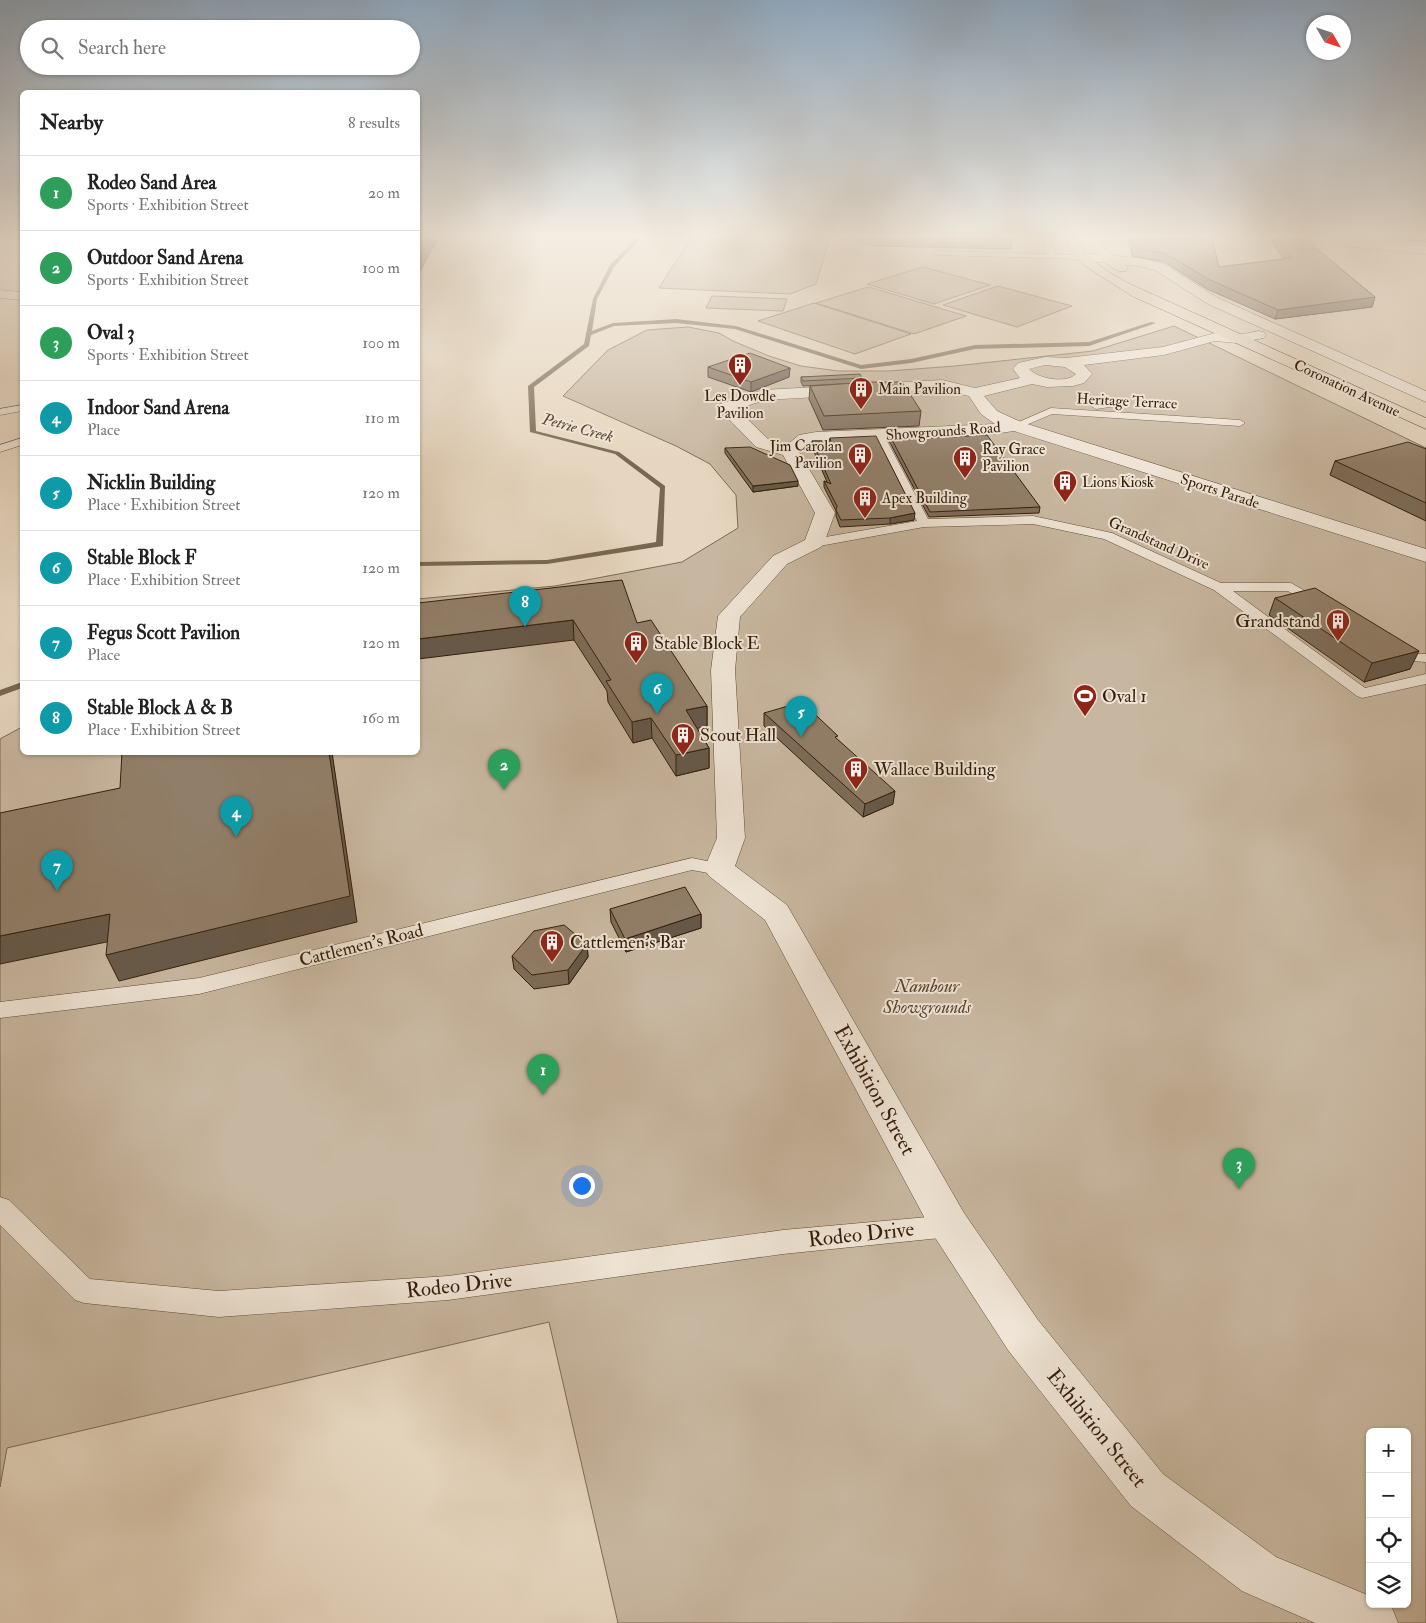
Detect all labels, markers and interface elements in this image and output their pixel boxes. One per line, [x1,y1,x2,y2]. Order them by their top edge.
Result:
north arrow [1306,15,1351,60]
search box [20,20,420,75]
icon: search [38,34,66,62]
text: Search here [78,36,166,60]
text: Nearby [40,109,103,136]
text: 8 results [348,113,400,133]
text: Rodeo Sand Area [87,171,216,195]
text: 1 [53,183,59,203]
text: 20 m [368,183,400,203]
text: Sports · Exhibition Street [87,195,249,215]
text: Outdoor Sand Arena [87,246,243,270]
text: 2 [52,258,60,278]
text: 100 m [362,258,400,278]
text: Sports · Exhibition Street [87,270,249,290]
text: Oval 3 [87,321,135,345]
text: 3 [53,333,59,353]
text: 100 m [362,333,400,353]
text: Sports · Exhibition Street [87,345,249,365]
building icon: Les Dowdle Pavilion [727,352,753,386]
street label: Coronation Avenue [1291,356,1403,421]
building icon: Main Pavilion [848,376,874,410]
place label: Main Pavilion [878,380,961,399]
place label: Les Dowdle Pavilion [704,387,776,423]
street label: Heritage Terrace [1076,389,1178,414]
text: Indoor Sand Arena [87,396,229,420]
text: 4 [52,408,60,428]
text: 110 m [365,408,400,428]
water label: Petrie Creek [539,409,616,447]
street label: Showgrounds Road [885,418,1002,445]
text: Place [87,420,120,440]
place label: Jim Carolan Pavilion [769,437,842,473]
place label: Ray Grace Pavilion [982,440,1045,476]
building icon: Jim Carolan Pavilion [847,442,873,476]
building icon: Ray Grace Pavilion [952,445,978,479]
building icon: Lions Kiosk [1052,469,1078,503]
street label: Sports Parade [1178,470,1262,514]
text: Nicklin Building [87,471,215,495]
place label: Lions Kiosk [1082,473,1154,492]
text: 5 [52,483,60,503]
text: 120 m [362,483,400,503]
building icon: Apex Building [852,485,878,519]
place label: Apex Building [881,489,968,509]
text: Place · Exhibition Street [87,495,240,515]
street label: Grandstand Drive [1106,513,1212,574]
text: Stable Block F [87,546,196,570]
text: 6 [52,558,60,578]
text: 120 m [362,558,400,578]
text: Place · Exhibition Street [87,570,240,590]
pin: 8 [509,586,541,627]
building icon: Grandstand [1325,608,1351,642]
place label: Grandstand [1235,610,1320,633]
text: Fegus Scott Pavilion [87,621,240,645]
building icon: Stable Block E [623,630,649,664]
place label: Stable Block E [654,632,759,655]
text: 7 [52,633,60,653]
text: 120 m [362,633,400,653]
text: Place [87,645,120,665]
pin: 6 [641,673,673,714]
sports icon: Oval 1 [1072,683,1098,717]
place label: Oval 1 [1102,685,1147,708]
text: Stable Block A & B [87,696,233,720]
pin: 5 [785,696,817,737]
text: 8 [52,708,60,728]
text: 160 m [362,708,400,728]
text: Place · Exhibition Street [87,720,240,740]
building icon: Scout Hall [670,722,696,756]
place label: Scout Hall [700,724,777,747]
pin: 2 [488,749,520,790]
building icon: Wallace Building [843,756,869,790]
place label: Wallace Building [873,758,997,781]
pin: 4 [220,796,252,837]
pin: 7 [41,850,73,891]
street label: Cattlemen's Road [297,919,426,972]
building icon: Cattlemen's Bar [539,929,565,963]
place label: Cattlemen's Bar [570,931,685,954]
park label: Nambour Showgrounds [882,975,972,1019]
street label: Exhibition Street [828,1020,922,1160]
pin: 1 [527,1054,559,1095]
pin: 3 [1223,1148,1255,1189]
your location [569,1173,595,1199]
street label: Rodeo Drive [807,1215,916,1253]
street label: Rodeo Drive [405,1266,514,1304]
street label: Exhibition Street [1041,1364,1153,1493]
map controls [1366,1428,1411,1608]
button: + [1366,1428,1411,1473]
button: − [1366,1473,1411,1518]
button: locate [1366,1518,1411,1563]
button: layers [1366,1563,1411,1608]

